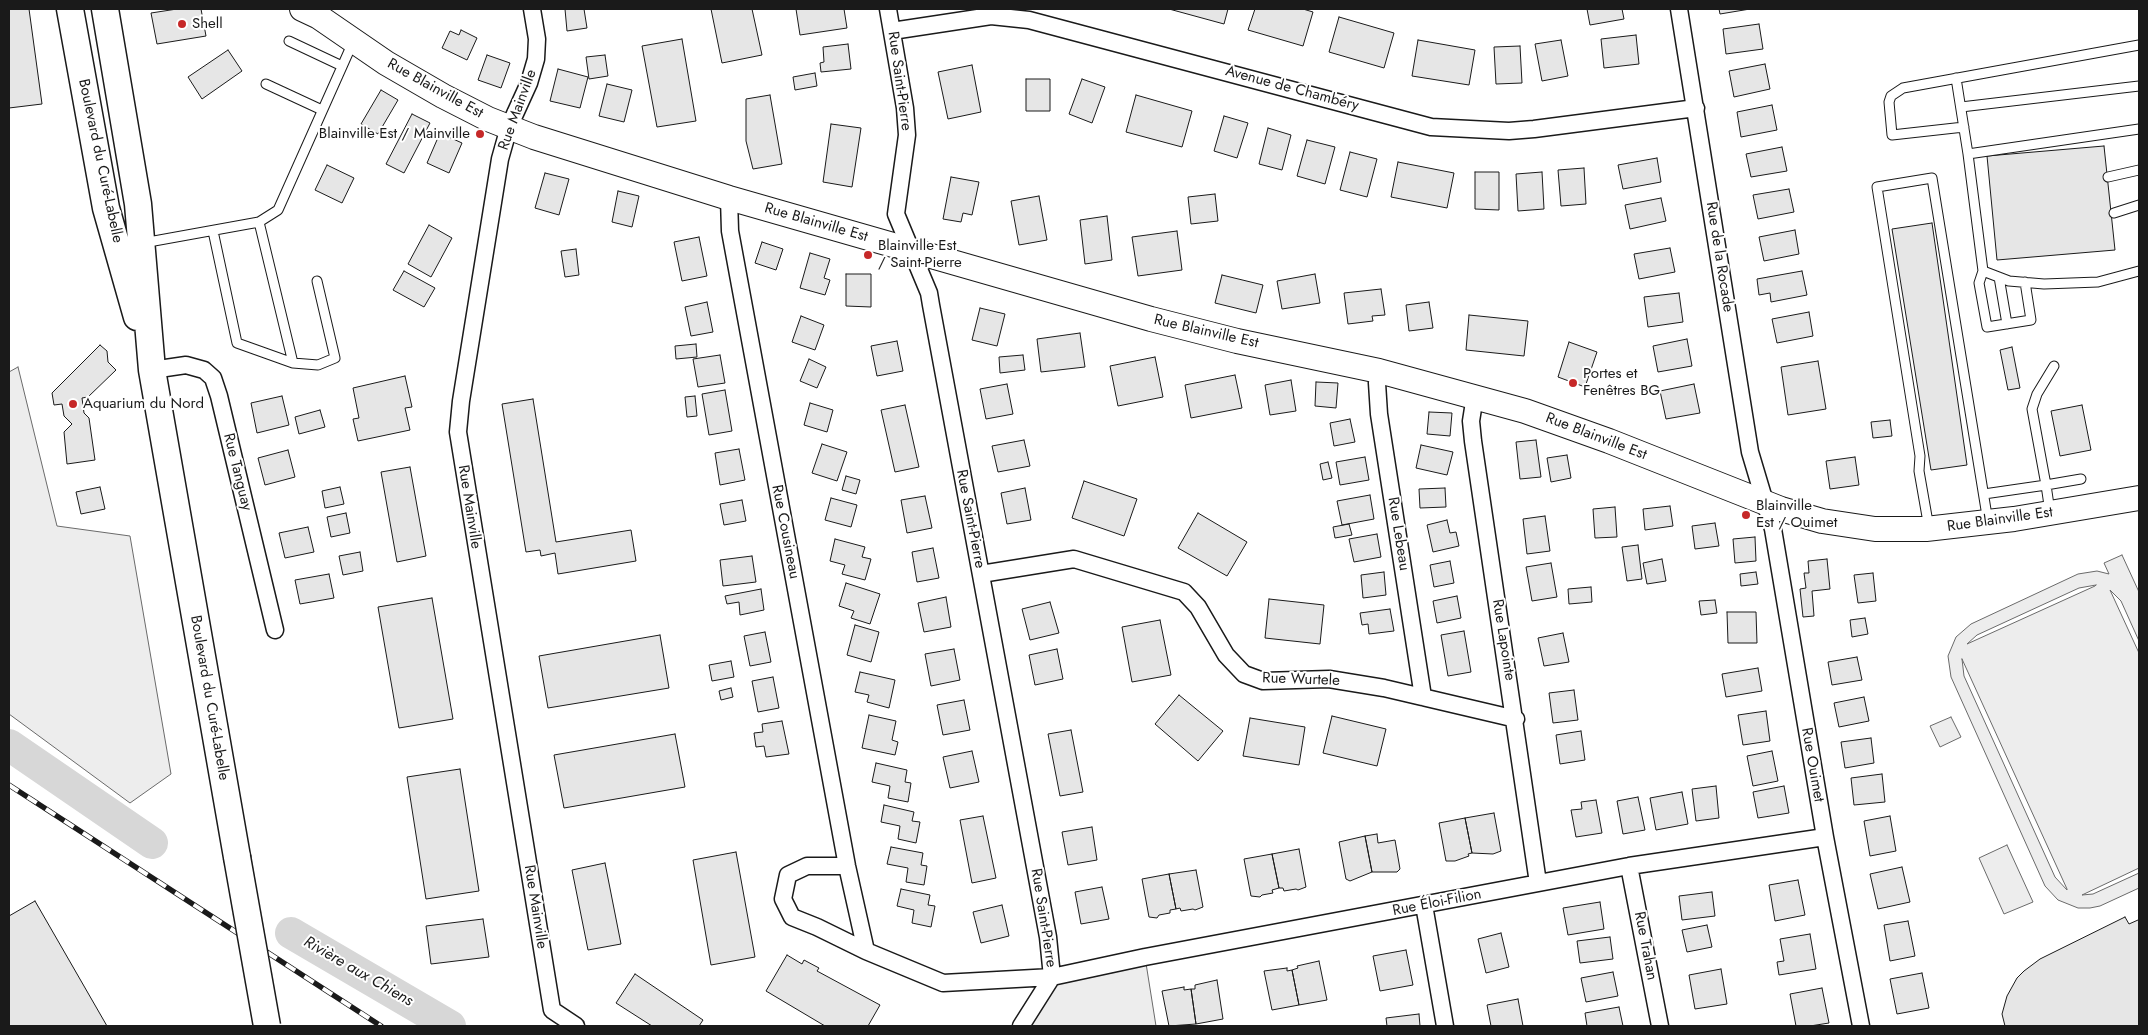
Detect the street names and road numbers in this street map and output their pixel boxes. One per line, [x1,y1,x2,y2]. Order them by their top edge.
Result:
street label: Rue Saint-Pierre [883,30,915,132]
street label: Rue Blainville Est [384,55,486,123]
street label: Avenue de Chambéry [1223,63,1361,115]
street label: Rue Mainville [495,67,541,153]
street label: Boulevard du Curé-Labelle [74,77,126,245]
street label: Rue Blainville Est [762,200,870,246]
street label: Rue de la Rocade [1701,200,1737,314]
street label: Rue Blainville Est [1152,311,1260,353]
street label: Rue Blainville Est [1543,409,1649,465]
street label: Rue Tanguay [219,431,255,513]
street label: Rue Mainville [453,464,485,550]
street label: Rue Saint-Pierre [952,468,988,570]
street label: Rue Cousineau [767,483,803,581]
street label: Rue Lebeau [1383,496,1413,572]
street label: Rue Blainville Est [1946,504,2054,536]
street label: Rue Lapointe [1488,598,1518,682]
street label: Boulevard du Curé-Labelle [186,614,232,782]
street label: Rue Wurtele [1262,670,1340,690]
street label: Rue Ouimet [1797,726,1827,804]
street label: Rue Mainville [519,864,551,950]
street label: Rue Saint-Pierre [1026,867,1060,969]
street label: Rue Éloi-Filion [1391,886,1483,920]
street label: Rue Trahan [1630,910,1660,982]

